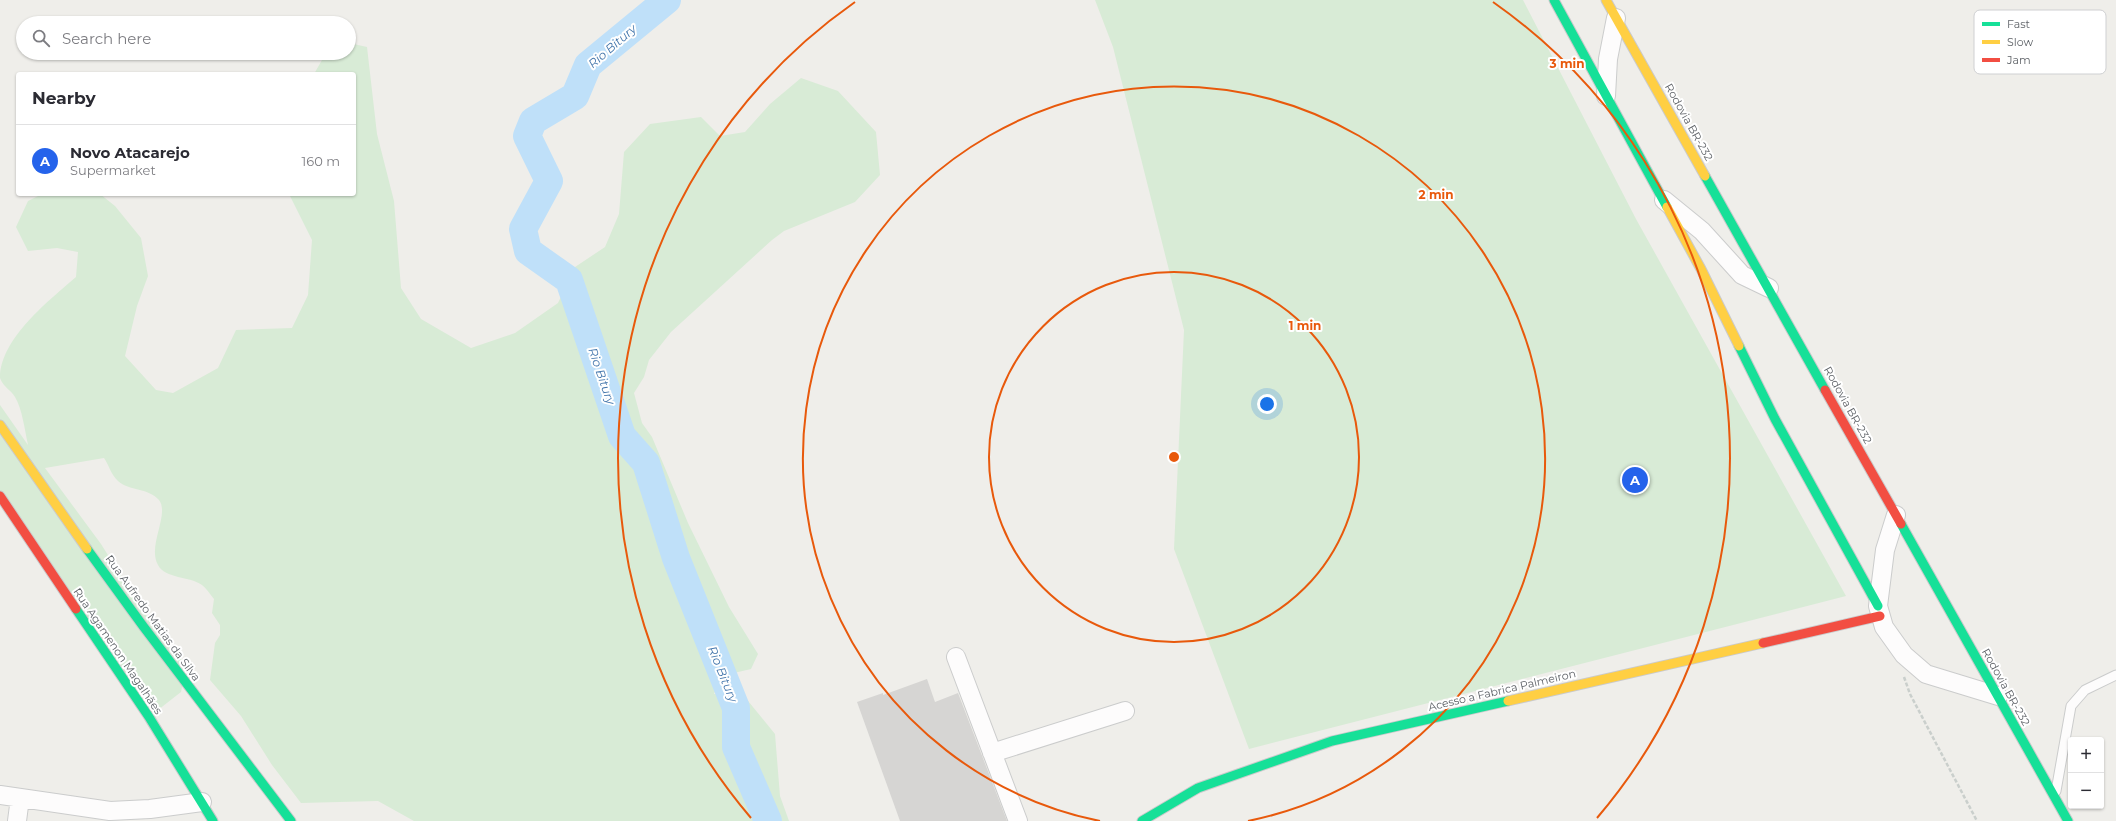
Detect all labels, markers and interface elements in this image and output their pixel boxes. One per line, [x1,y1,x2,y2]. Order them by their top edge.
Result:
legend [1974,10,2106,74]
search box [16,16,356,60]
text: Fast [2007,17,2031,31]
water label: Rio Bitury [585,20,640,71]
icon: search [30,27,52,49]
text: Search here [62,29,151,48]
text: Slow [2007,35,2033,49]
text: Jam [2006,53,2031,67]
text: 3 min [1549,56,1585,71]
street label: Rodovia BR-232 [1662,81,1716,163]
text: Nearby [32,88,96,108]
text: Novo Atacarejo [70,143,190,162]
text: A [40,153,50,169]
text: 160 m [302,153,340,169]
text: Supermarket [70,162,156,178]
text: 2 min [1419,187,1453,202]
text: 1 min [1289,318,1321,333]
water label: Rio Bitury [585,346,619,408]
street label: Rodovia BR-232 [1821,364,1875,446]
your location [1257,394,1277,414]
centre of rings [1167,450,1181,464]
pin: A [1622,465,1648,495]
street label: Rua Aufredo Matias da Silva [102,552,204,684]
street label: Rua Agamenon Magalhães [70,585,166,717]
water label: Rio Bitury [705,644,742,706]
street label: Rodovia BR-232 [1979,646,2033,728]
street label: Acesso a Fabrica Palmeiron [1427,666,1577,714]
map controls [2068,737,2104,809]
button: + [2068,737,2104,773]
button: − [2068,773,2104,809]

